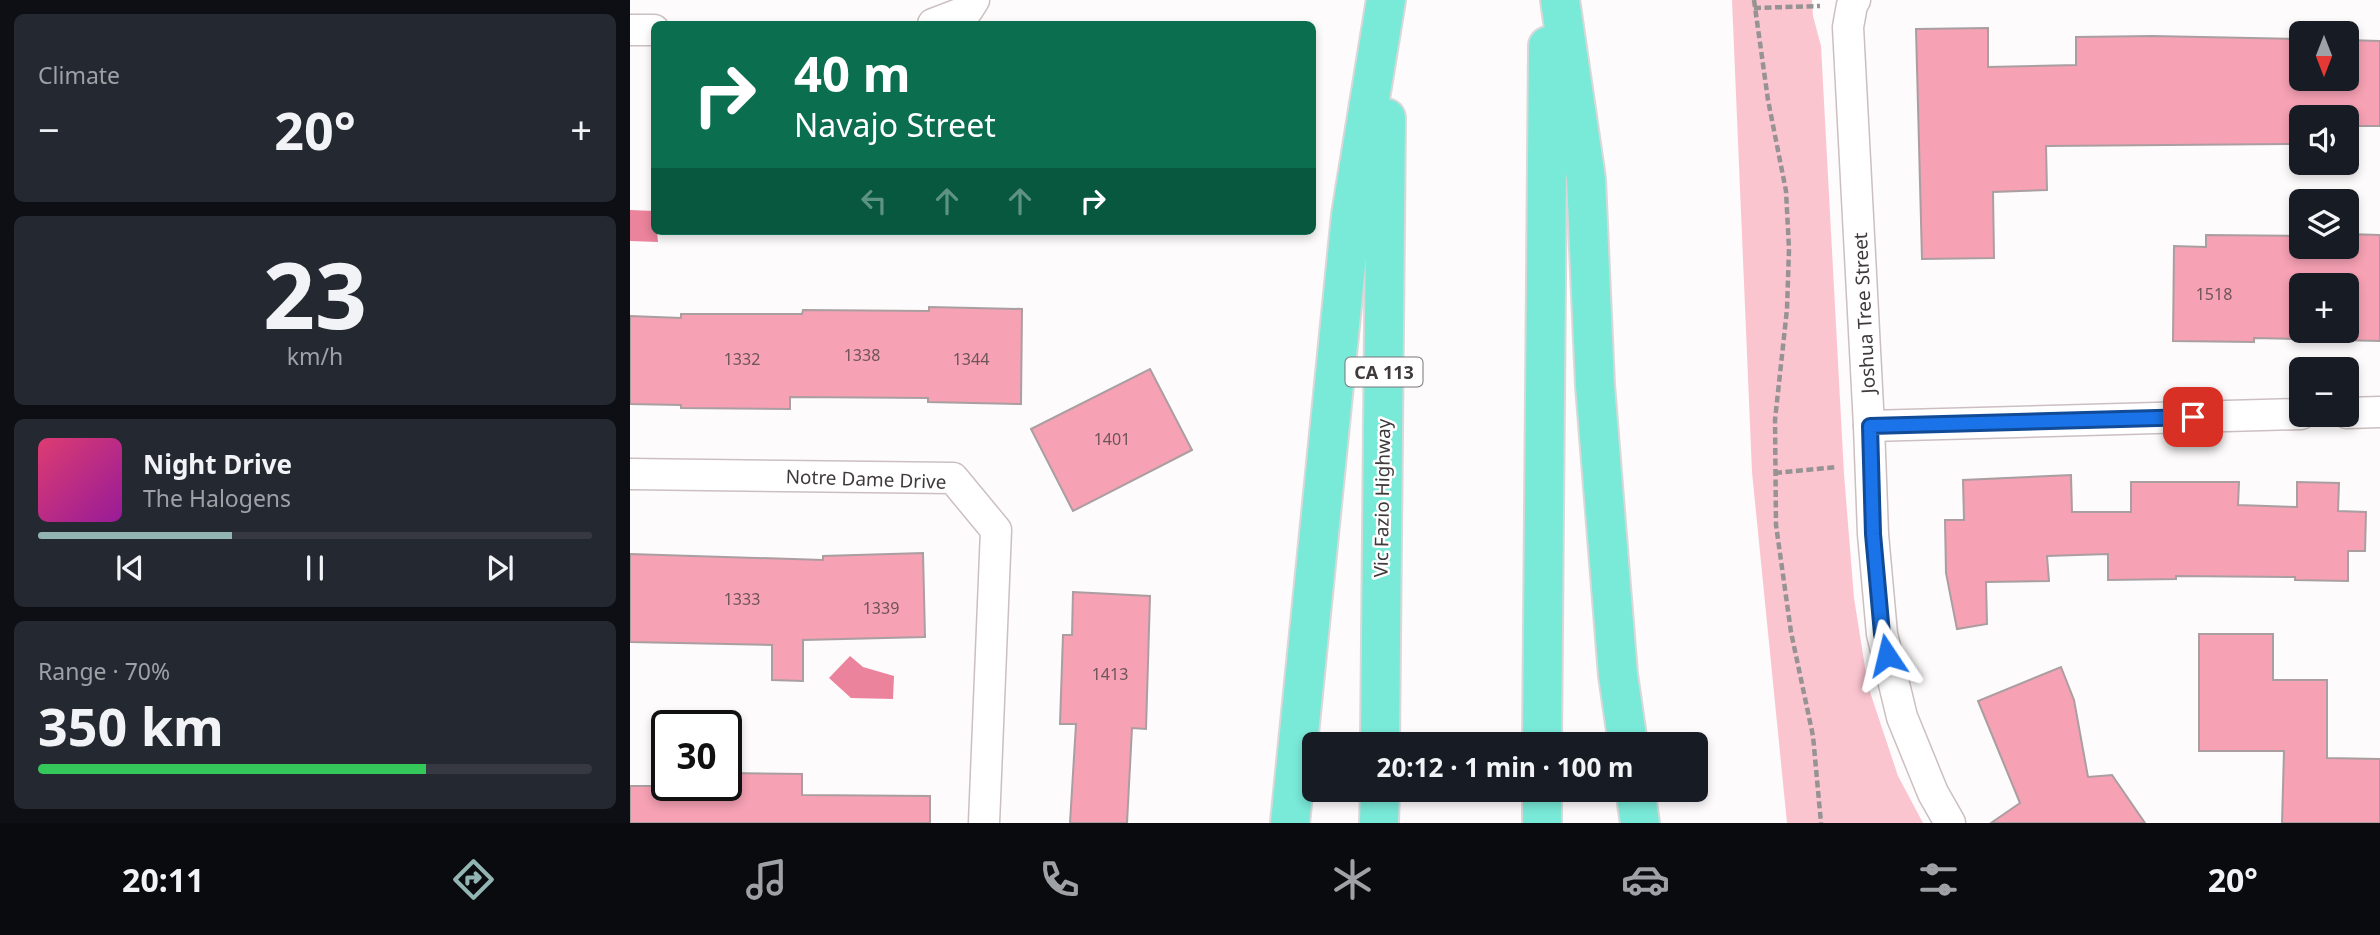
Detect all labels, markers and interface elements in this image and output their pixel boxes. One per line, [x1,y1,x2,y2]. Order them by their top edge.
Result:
north arrow [2289,21,2359,91]
map controls [2289,21,2359,427]
text: 40 m [794,40,911,106]
icon: right [679,49,770,140]
text: Climate [38,59,120,91]
text: 20° [274,94,356,165]
text: − [38,103,60,155]
text: + [570,103,592,155]
text: Navajo Street [794,103,996,146]
button: sound [2289,105,2359,175]
icon: left [855,182,893,220]
icon: ahead [928,182,966,220]
icon: ahead [1001,182,1039,220]
icon: right [1074,182,1112,220]
button: layers [2289,189,2359,259]
text: 23 [263,232,367,356]
street label: Joshua Tree Street [1847,232,1881,396]
button: + [2289,273,2359,343]
house number: 1518 [2196,283,2232,305]
text: km/h [287,340,343,372]
house number: 1338 [844,344,880,366]
house number: 1332 [724,348,760,370]
house number: 1344 [953,348,989,370]
button: − [2289,357,2359,427]
road number: CA 113 [1346,358,1422,386]
pin [2163,387,2223,447]
icon: arrive [2174,398,2212,436]
street label: Vic Fazio Highway [1368,418,1396,578]
house number: 1401 [1094,428,1130,450]
text: Night Drive [143,446,292,482]
street label: Notre Dame Drive [785,463,947,495]
text: The Halogens [143,482,291,514]
icon: previous [111,549,149,587]
icon: pause [296,549,334,587]
icon: next [481,549,519,587]
house number: 1333 [724,588,760,610]
house number: 1339 [863,597,899,619]
position arrow [1850,618,1924,692]
text: Range · 70% [38,655,170,687]
house number: 1413 [1092,663,1128,685]
text: 350 km [38,690,224,761]
speed limit sign: 30 [651,710,742,801]
text: 20:12 · 1 min · 100 m [1377,749,1633,785]
icon: directions [449,855,498,904]
icon: music [742,855,791,904]
icon: phone [1035,855,1084,904]
icon: climate [1328,855,1377,904]
icon: car [1621,855,1670,904]
icon: filters [1914,855,1963,904]
text: 20:11 [122,858,204,901]
text: 20° [2208,858,2258,901]

